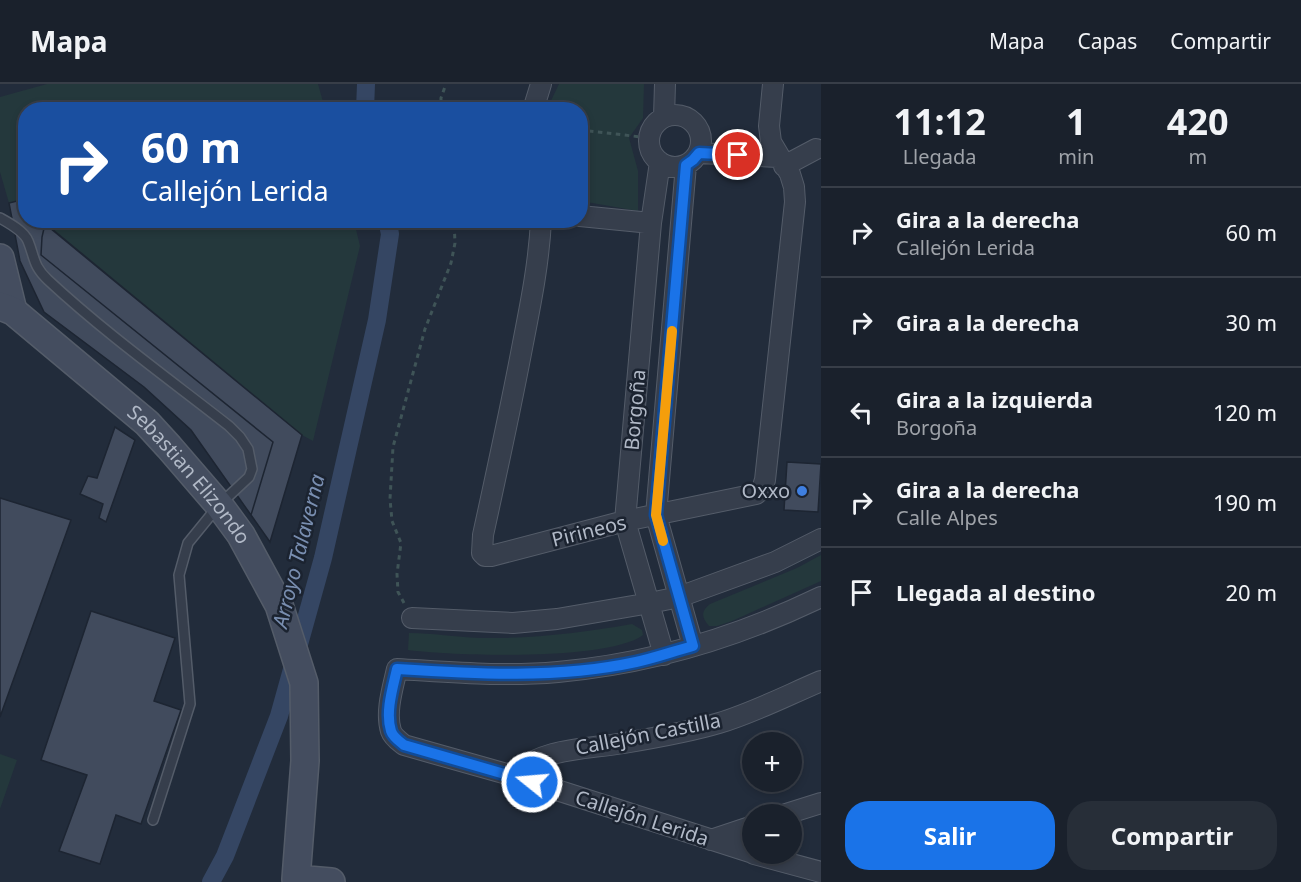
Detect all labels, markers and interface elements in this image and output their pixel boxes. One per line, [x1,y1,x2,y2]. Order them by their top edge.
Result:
text: Mapa [30,22,108,60]
text: Mapa [989,27,1045,55]
text: Capas [1078,27,1137,55]
text: Compartir [1170,27,1271,55]
text: 11:12 [893,97,986,146]
text: 1 [1066,97,1087,146]
text: 420 [1167,97,1229,146]
text: 60 m [141,118,241,175]
icon: right [42,126,120,204]
pin [712,129,763,180]
icon: arrive [721,138,754,171]
text: Llegada [903,143,977,170]
text: min [1058,143,1094,170]
text: m [1188,143,1207,170]
text: Callejón Lerida [141,172,329,209]
text: Gira a la derecha [896,204,1080,234]
icon: right [845,216,878,249]
text: 60 m [1226,217,1277,247]
text: Callejón Lerida [896,234,1035,261]
icon: right [845,306,878,339]
text: Gira a la derecha [896,307,1080,337]
text: 30 m [1226,307,1277,337]
street label: Borgoña [618,368,651,452]
text: Gira a la izquierda [896,384,1093,414]
icon: left [845,396,878,429]
text: 120 m [1213,397,1277,427]
street label: Sebastian Elizondo [122,398,257,548]
text: Borgoña [896,414,977,441]
water label: Arroyo Talaverna [265,471,331,632]
text: Gira a la derecha [896,474,1080,504]
place label: Oxxo [742,477,790,504]
marker: Oxxo [795,484,809,498]
icon: right [845,486,878,519]
text: 190 m [1213,487,1277,517]
text: Calle Alpes [896,504,998,531]
street label: Pirineos [549,508,629,553]
icon: arrive [845,576,878,609]
text: Llegada al destino [896,577,1096,607]
text: 20 m [1226,577,1277,607]
street label: Callejón Castilla [573,706,723,761]
map controls [742,732,802,864]
button: + [742,732,802,792]
position arrow [500,750,564,814]
street label: Callejón Lerida [572,783,712,852]
button: Salir [845,801,1055,870]
button: Compartir [1067,801,1277,870]
button: − [742,804,802,864]

